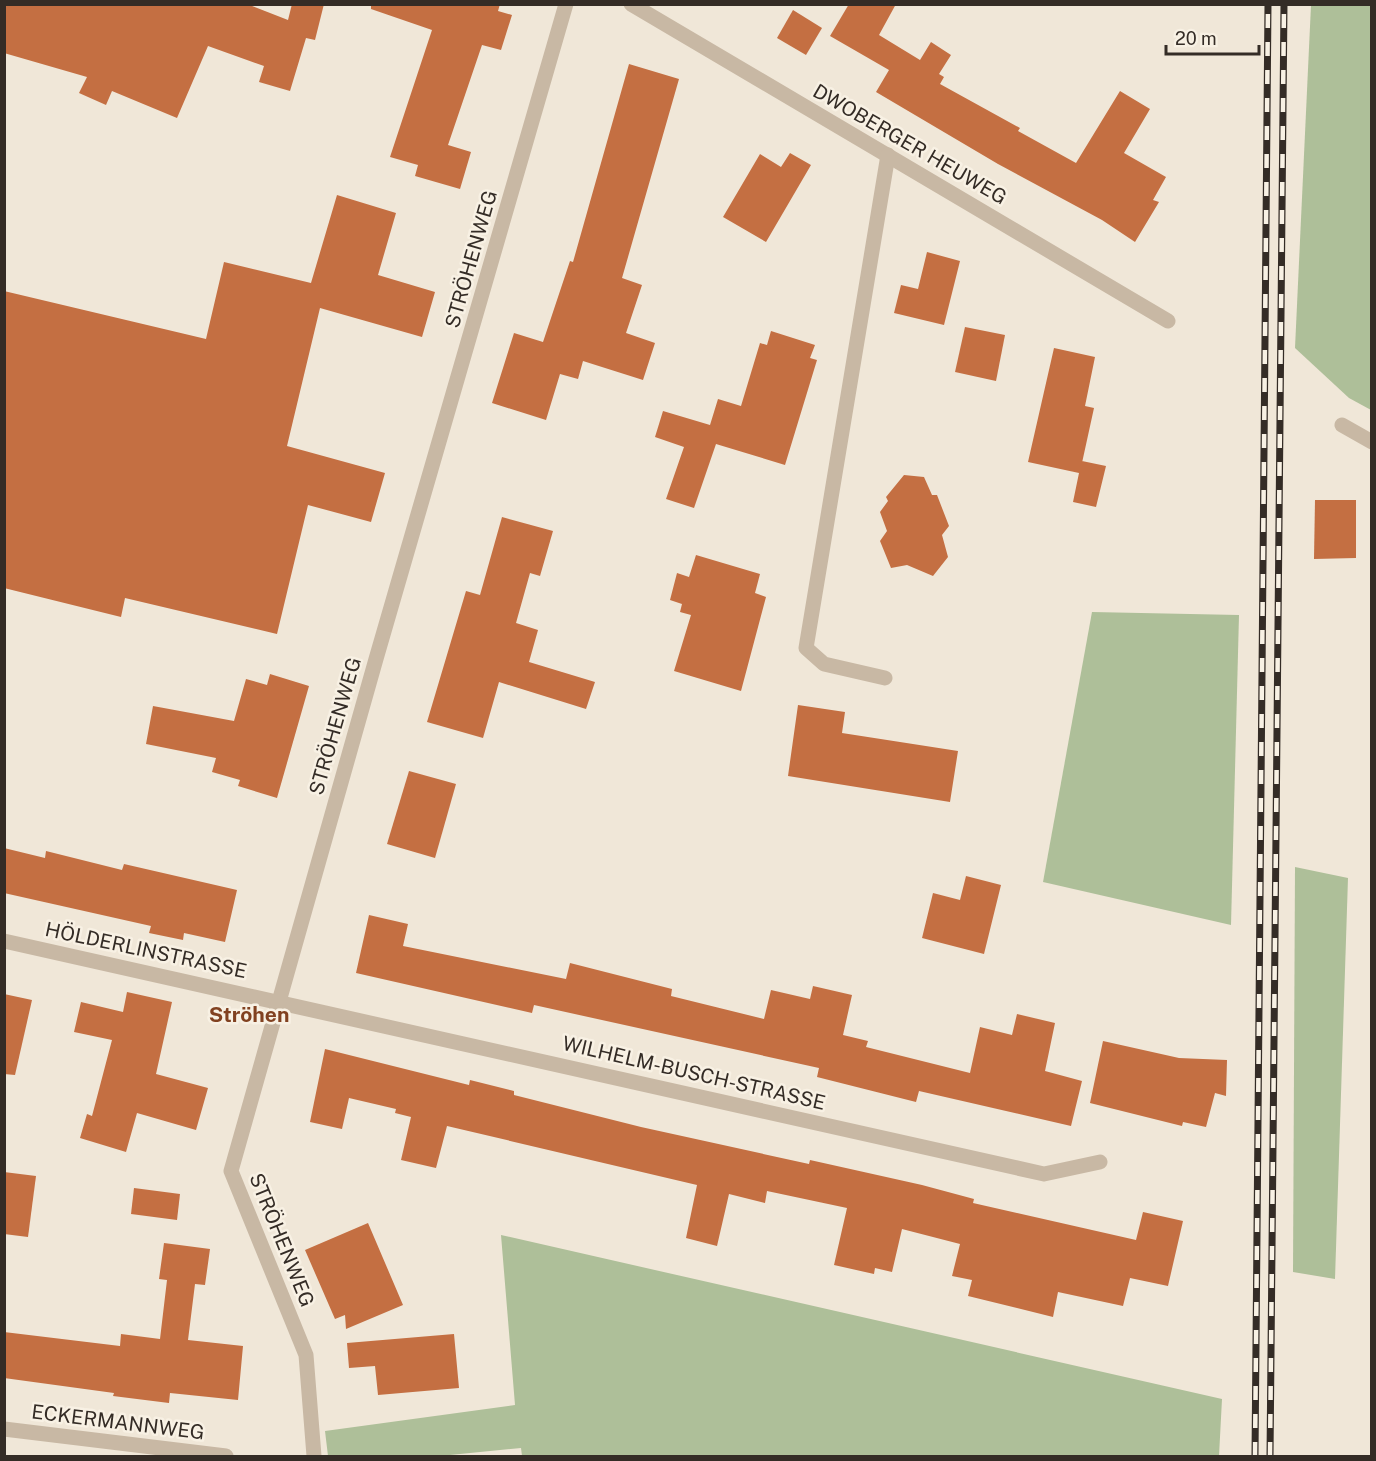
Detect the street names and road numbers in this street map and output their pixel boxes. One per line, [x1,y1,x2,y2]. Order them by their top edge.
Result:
street label: DWOBERGER HEUWEG [809,79,1011,209]
street label: STRÖHENWEG [439,187,502,331]
street label: STRÖHENWEG [303,654,366,798]
street label: HÖLDERLINSTRASSE [43,916,249,983]
street label: WILHELM-BUSCH-STRASSE [560,1031,828,1115]
street label: STRÖHENWEG [244,1169,321,1310]
street label: ECKERMANNWEG [30,1399,206,1445]

